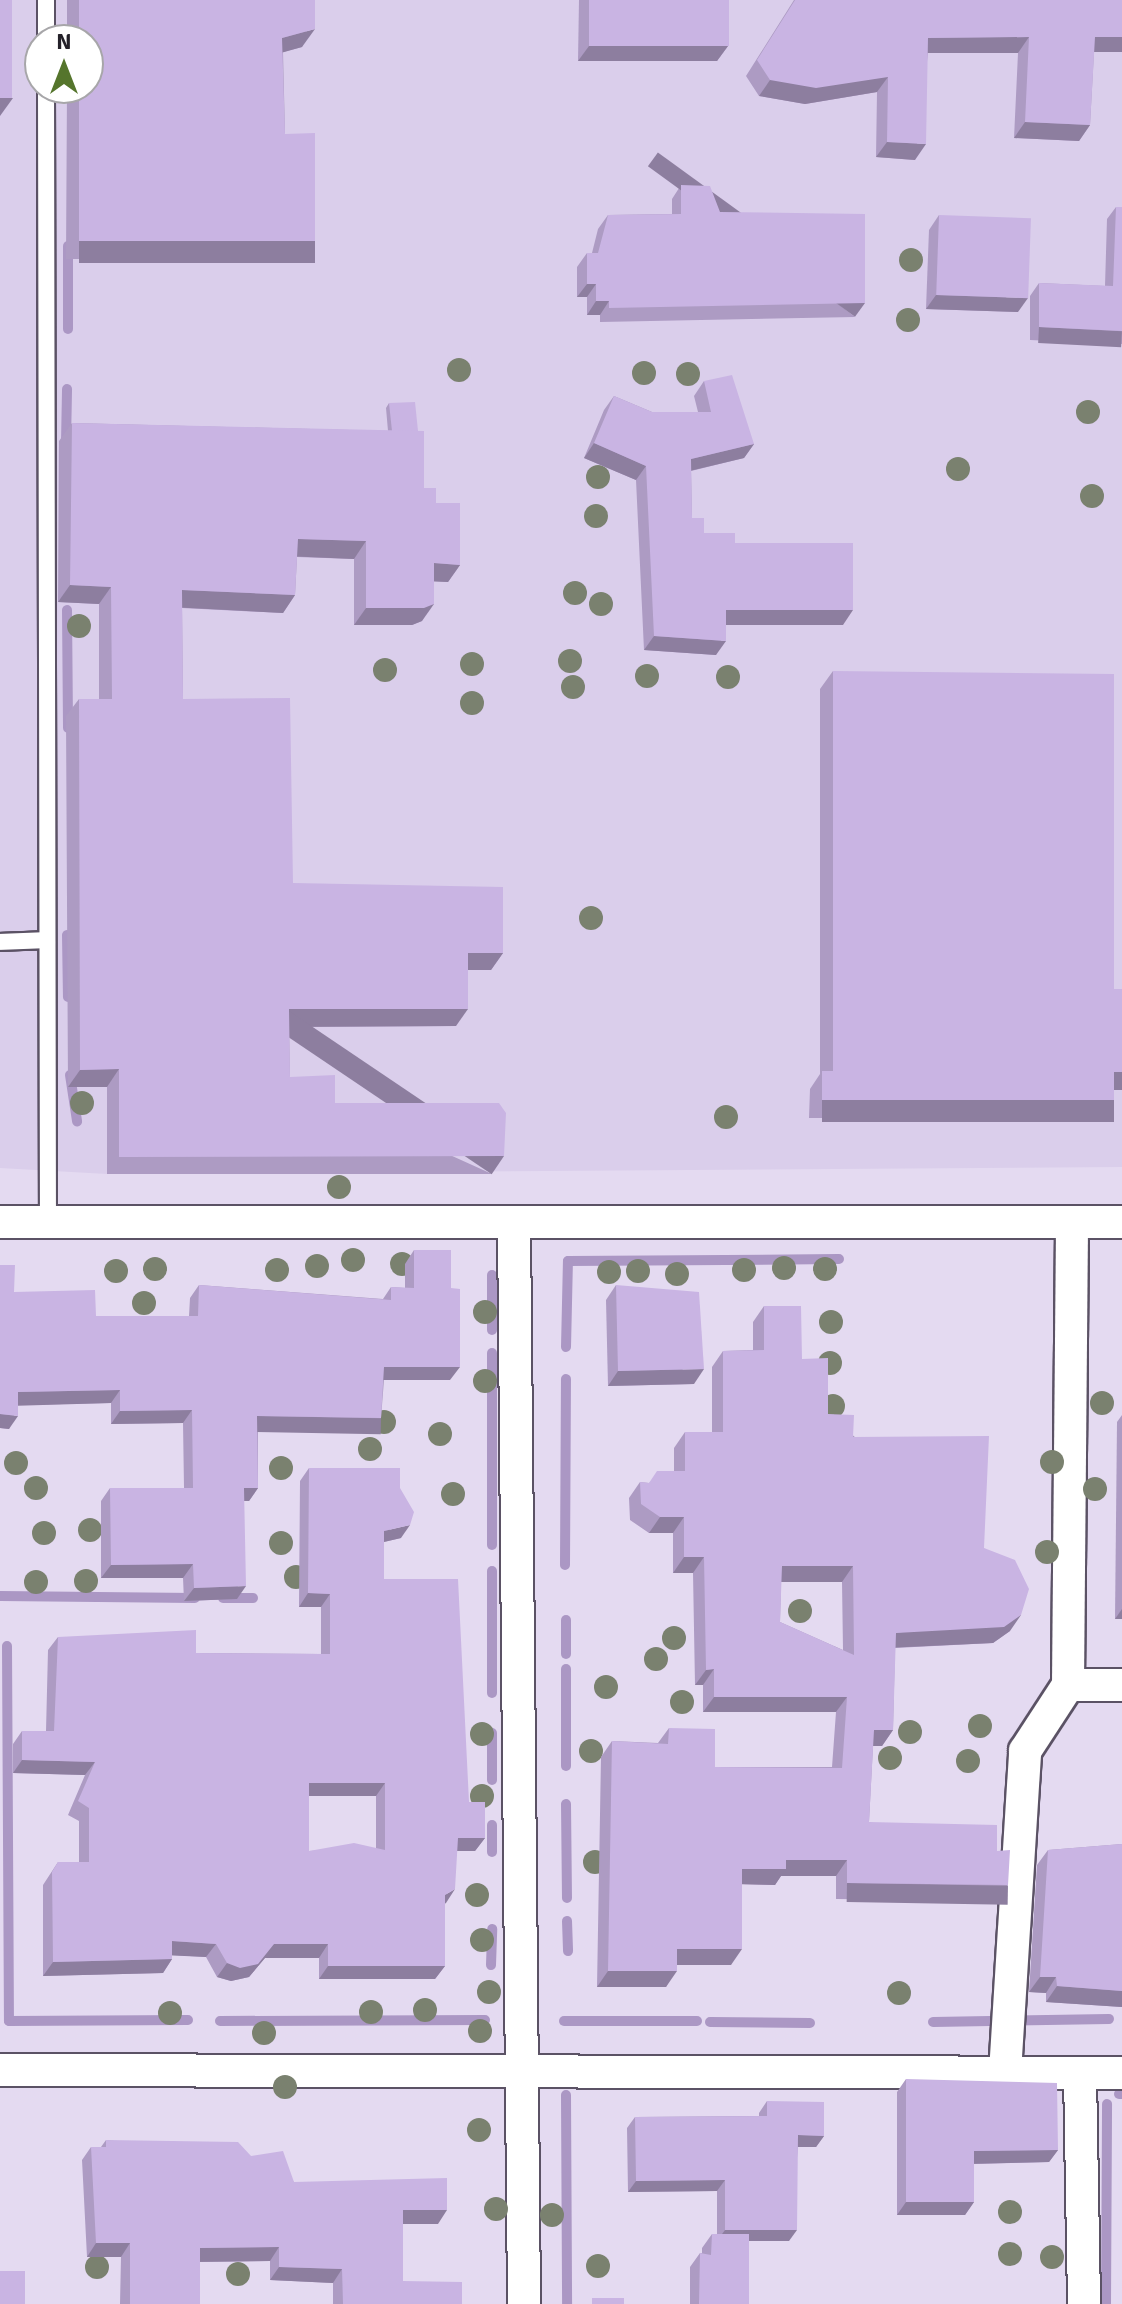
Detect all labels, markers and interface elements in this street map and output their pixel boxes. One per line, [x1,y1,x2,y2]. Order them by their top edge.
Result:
north arrow [24,24,104,104]
text: N [56,28,72,55]

